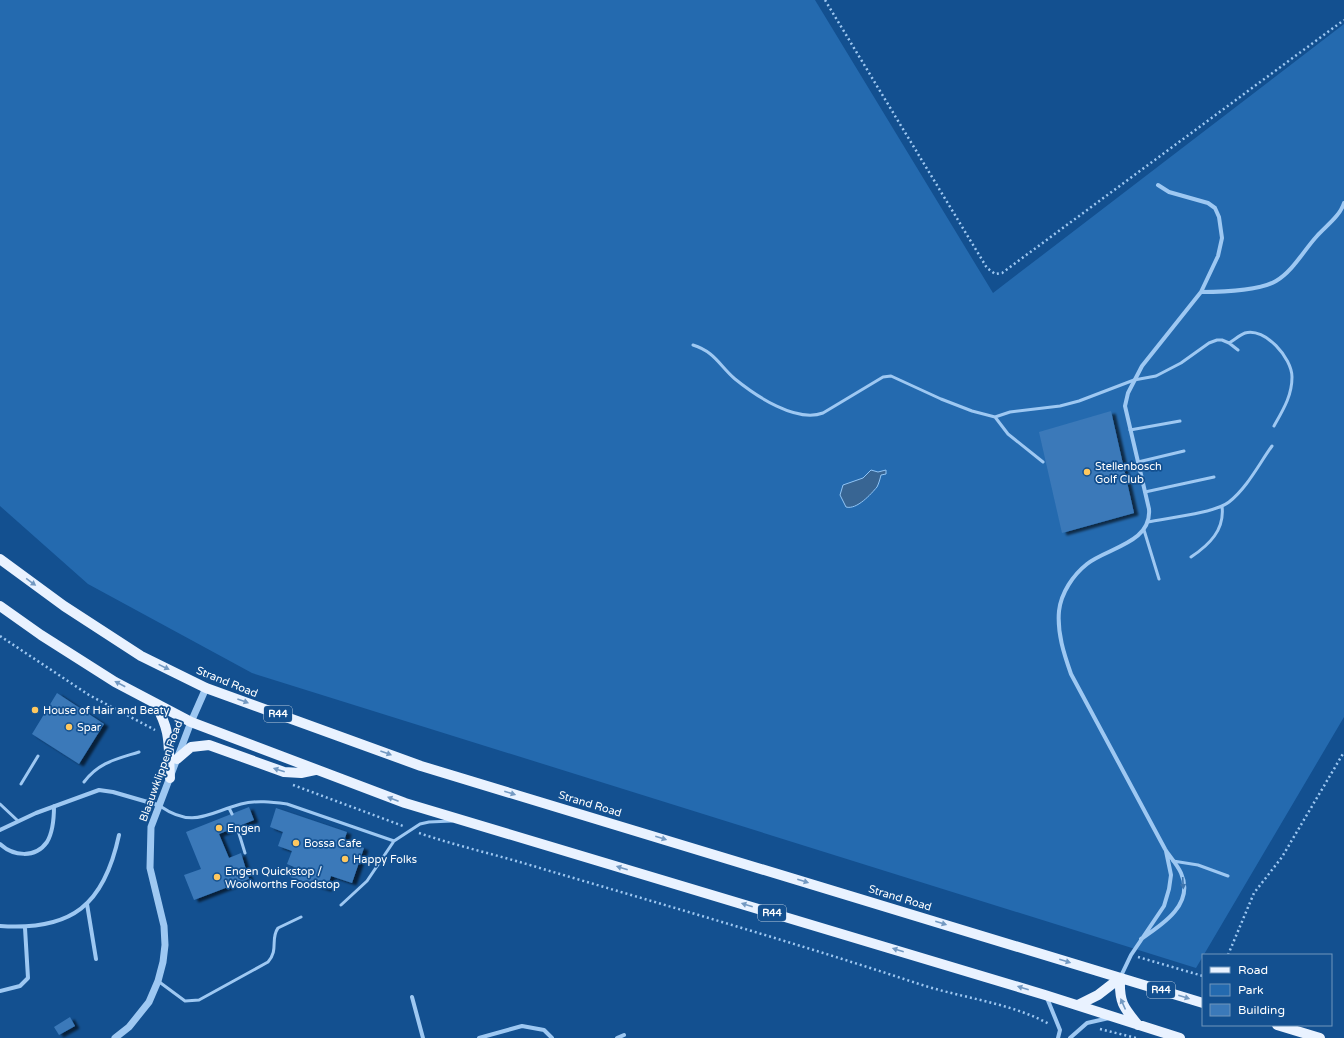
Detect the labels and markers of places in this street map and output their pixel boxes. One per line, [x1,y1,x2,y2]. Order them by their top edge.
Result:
place label: Stellenbosch Golf Club [1095,460,1162,486]
marker: Stellenbosch Golf Club [1082,467,1092,477]
place label: House of Hair and Beaty [43,704,170,717]
marker: House of Hair and Beaty [30,705,40,715]
place label: Spar [77,721,102,734]
marker: Spar [64,722,74,732]
place label: Engen [227,822,261,835]
marker: Engen [214,823,224,833]
place label: Bossa Cafe [304,837,362,850]
marker: Bossa Cafe [291,838,301,848]
place label: Happy Folks [353,853,417,866]
marker: Happy Folks [340,854,350,864]
place label: Engen Quickstop / Woolworths Foodstop [225,865,340,891]
marker: Engen Quickstop / Woolworths Foodstop [212,872,222,882]

